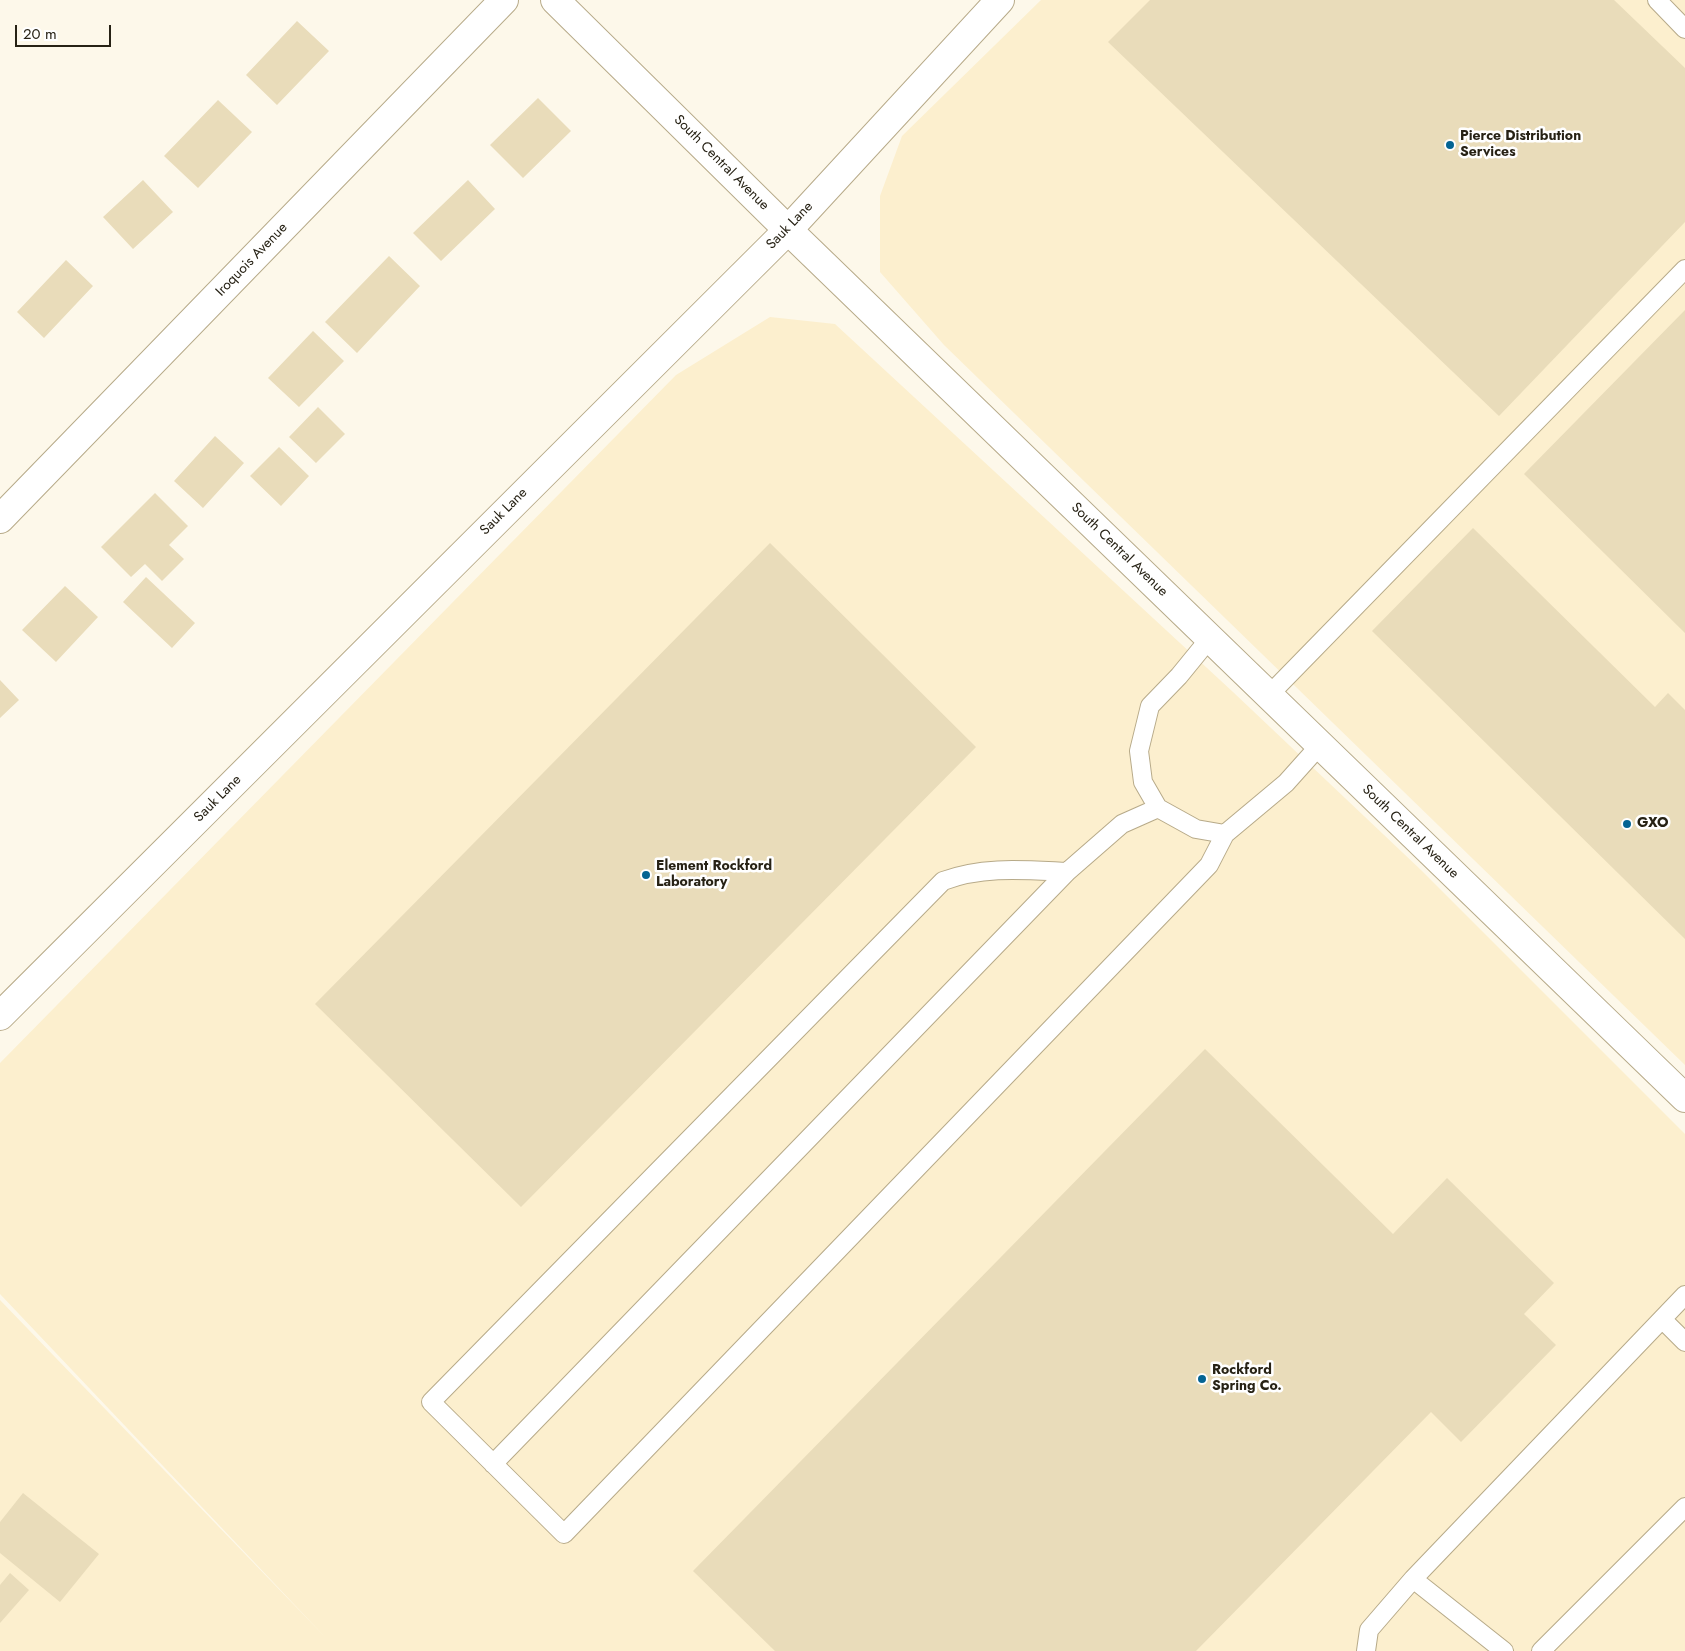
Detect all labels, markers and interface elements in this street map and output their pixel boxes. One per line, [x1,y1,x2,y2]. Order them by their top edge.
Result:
scale bar [18,15,114,47]
text: 20 m [23,23,57,45]
street label: South Central Avenue [670,112,772,214]
place label: Pierce Distribution Services [1460,129,1581,162]
marker: Pierce Distribution Services [1444,139,1456,151]
street label: Sauk Lane [763,199,817,253]
street label: Iroquois Avenue [213,220,291,300]
street label: Sauk Lane [477,485,531,539]
street label: South Central Avenue [1067,500,1171,600]
street label: Sauk Lane [191,772,245,826]
street label: South Central Avenue [1358,782,1462,882]
place label: GXO [1637,816,1668,832]
marker: GXO [1621,818,1633,830]
place label: Element Rockford Laboratory [656,859,772,892]
marker: Element Rockford Laboratory [640,869,652,881]
place label: Rockford Spring Co. [1212,1363,1282,1395]
marker: Rockford Spring Co. [1196,1373,1208,1385]

